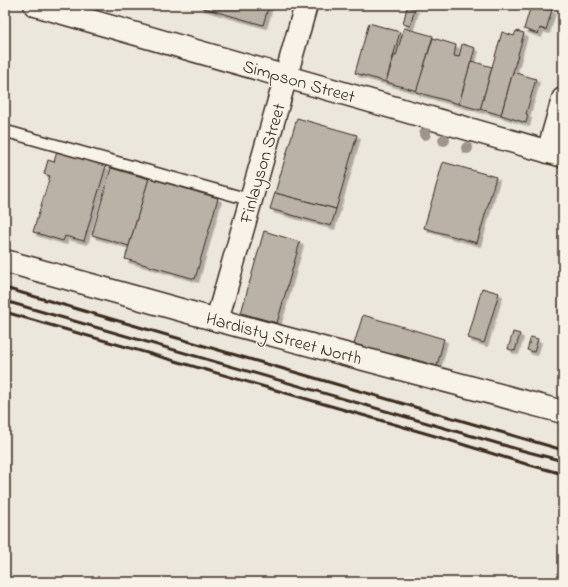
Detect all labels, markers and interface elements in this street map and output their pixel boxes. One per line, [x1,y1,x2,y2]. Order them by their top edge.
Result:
street label: Simpson Street [239,54,358,111]
street label: Finlayson Street [234,100,293,228]
street label: Hardisty Street North [203,307,364,373]

